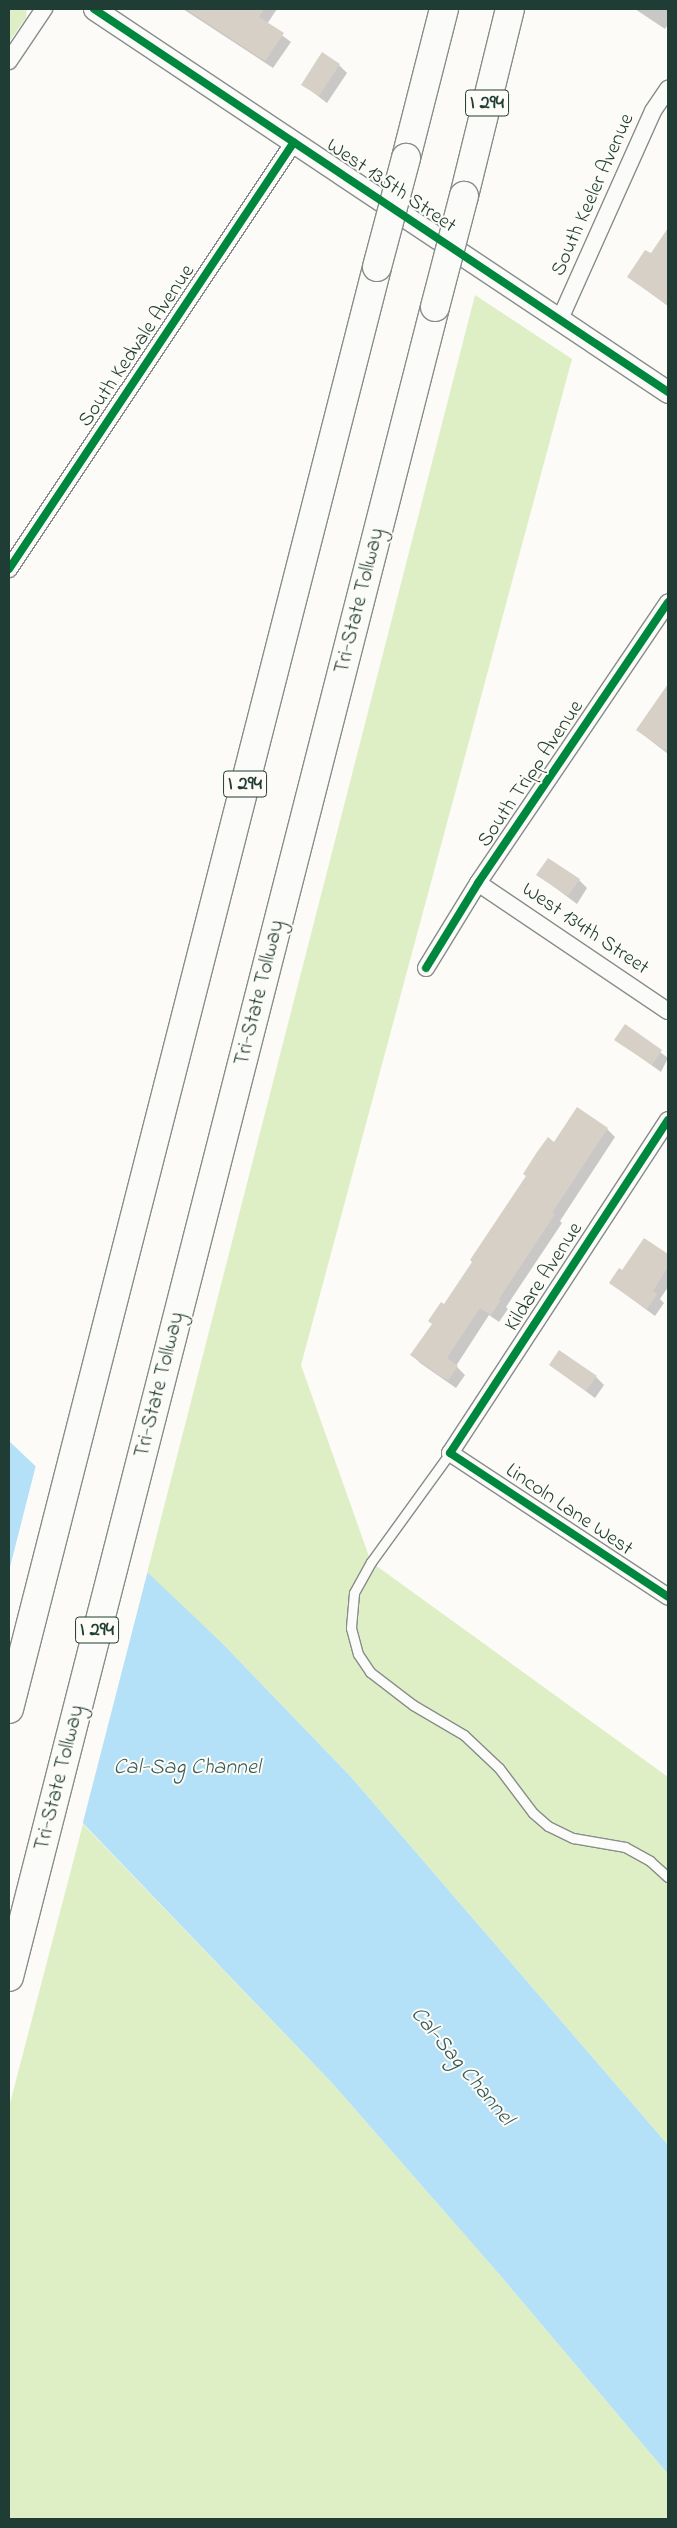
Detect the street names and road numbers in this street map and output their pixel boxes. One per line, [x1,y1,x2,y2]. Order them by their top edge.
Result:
road number: I 294 [464,86,510,120]
street label: South Keeler Avenue [546,110,640,280]
street label: West 135th Street [321,133,461,239]
street label: South Kedvale Avenue [73,260,201,432]
street label: Tri-State Tollway [330,526,390,676]
street label: South Tripp Avenue [473,696,589,852]
road number: I 294 [222,766,268,802]
street label: West 134th Street [517,877,653,981]
street label: Tri-State Tollway [230,918,290,1068]
street label: Kildare Avenue [500,1218,588,1336]
street label: Tri-State Tollway [130,1310,190,1460]
street label: Lincoln Lane West [501,1458,637,1562]
road number: I 294 [74,1612,120,1648]
street label: Tri-State Tollway [30,1703,90,1853]

